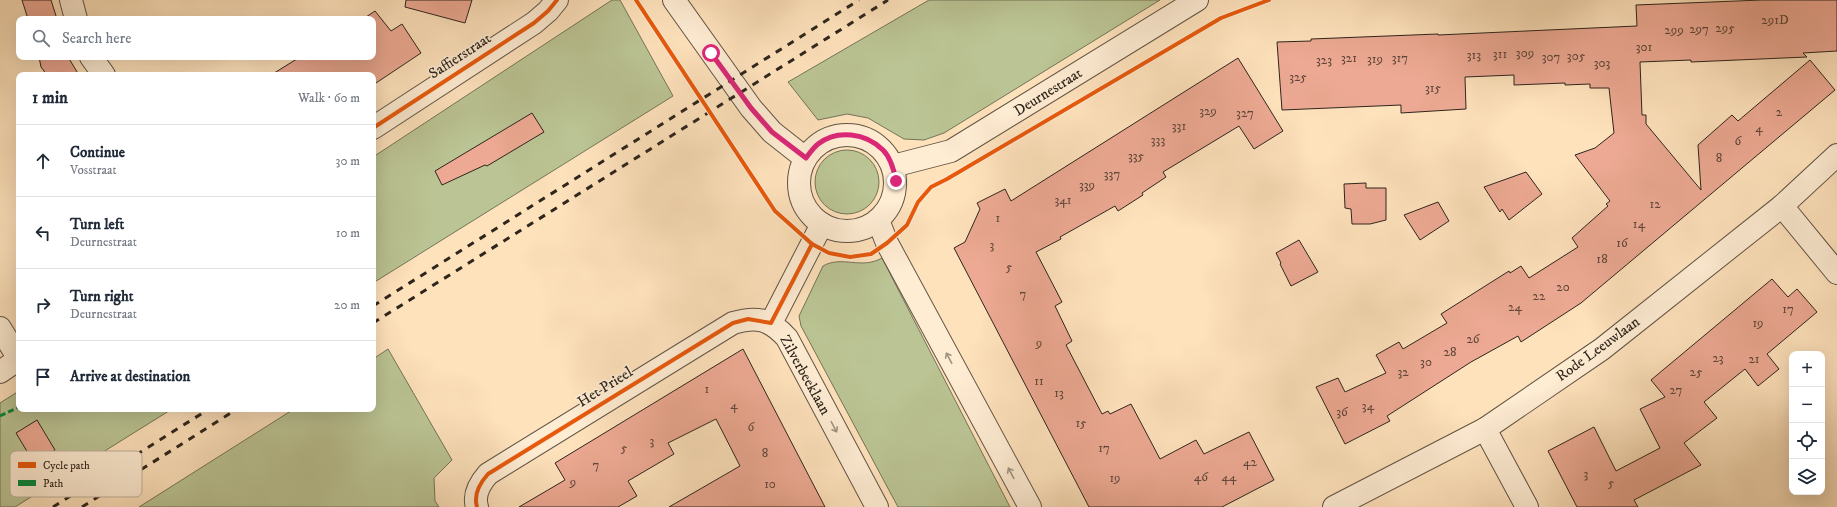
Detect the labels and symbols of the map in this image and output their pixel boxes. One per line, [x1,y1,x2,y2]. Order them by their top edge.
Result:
house number: 291D [1761,12,1789,28]
house number: 295 [1715,20,1735,36]
house number: 297 [1689,21,1709,37]
house number: 299 [1664,22,1684,38]
street label: Saffierstraat [425,29,495,83]
house number: 301 [1636,39,1653,55]
route start [702,44,720,62]
house number: 309 [1516,45,1534,61]
house number: 311 [1493,46,1507,62]
house number: 313 [1467,47,1481,63]
house number: 305 [1567,48,1586,64]
house number: 307 [1542,49,1560,65]
house number: 321 [1341,50,1357,66]
house number: 317 [1392,50,1408,66]
house number: 319 [1367,51,1383,67]
house number: 323 [1316,52,1332,68]
house number: 303 [1594,55,1610,71]
street label: Deurnestraat [1010,63,1086,120]
house number: 325 [1289,69,1307,85]
house number: 315 [1425,80,1442,96]
house number: 329 [1199,103,1217,119]
house number: 2 [1776,104,1783,120]
house number: 327 [1236,105,1254,121]
house number: 331 [1172,118,1186,134]
house number: 4 [1755,120,1763,136]
house number: 333 [1151,132,1165,148]
house number: 6 [1735,133,1743,149]
house number: 335 [1128,148,1145,164]
house number: 8 [1716,150,1722,166]
house number: 337 [1104,166,1120,182]
route end [887,172,905,190]
house number: 339 [1079,177,1095,193]
house number: 341 [1054,192,1072,208]
house number: 12 [1649,196,1661,212]
house number: 1 [996,210,1001,226]
house number: 14 [1633,216,1646,232]
house number: 16 [1616,235,1629,251]
house number: 3 [990,237,995,253]
house number: 18 [1596,251,1608,267]
house number: 5 [1006,259,1013,275]
house number: 20 [1556,279,1570,295]
house number: 7 [1020,286,1027,302]
house number: 22 [1533,288,1546,304]
house number: 24 [1508,299,1522,315]
house number: 17 [1782,301,1794,317]
street label: Rode Leeuwlaan [1552,312,1644,386]
house number: 19 [1752,315,1764,331]
house number: 26 [1466,331,1481,347]
street label: Zilverbeeklaan [775,332,835,418]
house number: 9 [1035,335,1042,351]
house number: 28 [1444,344,1456,360]
house number: 23 [1712,350,1724,366]
house number: 21 [1748,351,1760,367]
one-way arrow [945,352,953,364]
house number: 30 [1420,354,1432,370]
street label: Het Prieel [574,362,637,411]
house number: 32 [1397,364,1409,380]
house number: 25 [1690,364,1703,380]
house number: 11 [1034,373,1044,389]
house number: 1 [705,381,710,397]
house number: 27 [1670,382,1683,398]
house number: 13 [1054,385,1064,401]
house number: 4 [730,397,738,413]
house number: 34 [1362,398,1375,414]
house number: 36 [1336,404,1349,420]
house number: 15 [1075,415,1087,431]
house number: 6 [748,419,756,435]
one-way arrow [831,421,838,433]
house number: 3 [650,433,655,449]
house number: 5 [621,440,628,456]
house number: 17 [1098,440,1110,456]
house number: 8 [762,445,768,461]
legend [10,451,142,497]
house number: 42 [1243,454,1258,470]
house number: 7 [593,457,600,473]
text: Cycle path [43,459,90,473]
house number: 3 [1584,466,1589,482]
one-way arrow [1007,467,1014,479]
house number: 46 [1194,469,1209,485]
house number: 44 [1222,469,1237,485]
house number: 19 [1109,470,1121,486]
house number: 9 [569,474,576,490]
house number: 5 [1608,475,1615,491]
house number: 10 [764,476,776,492]
text: Path [43,477,64,491]

